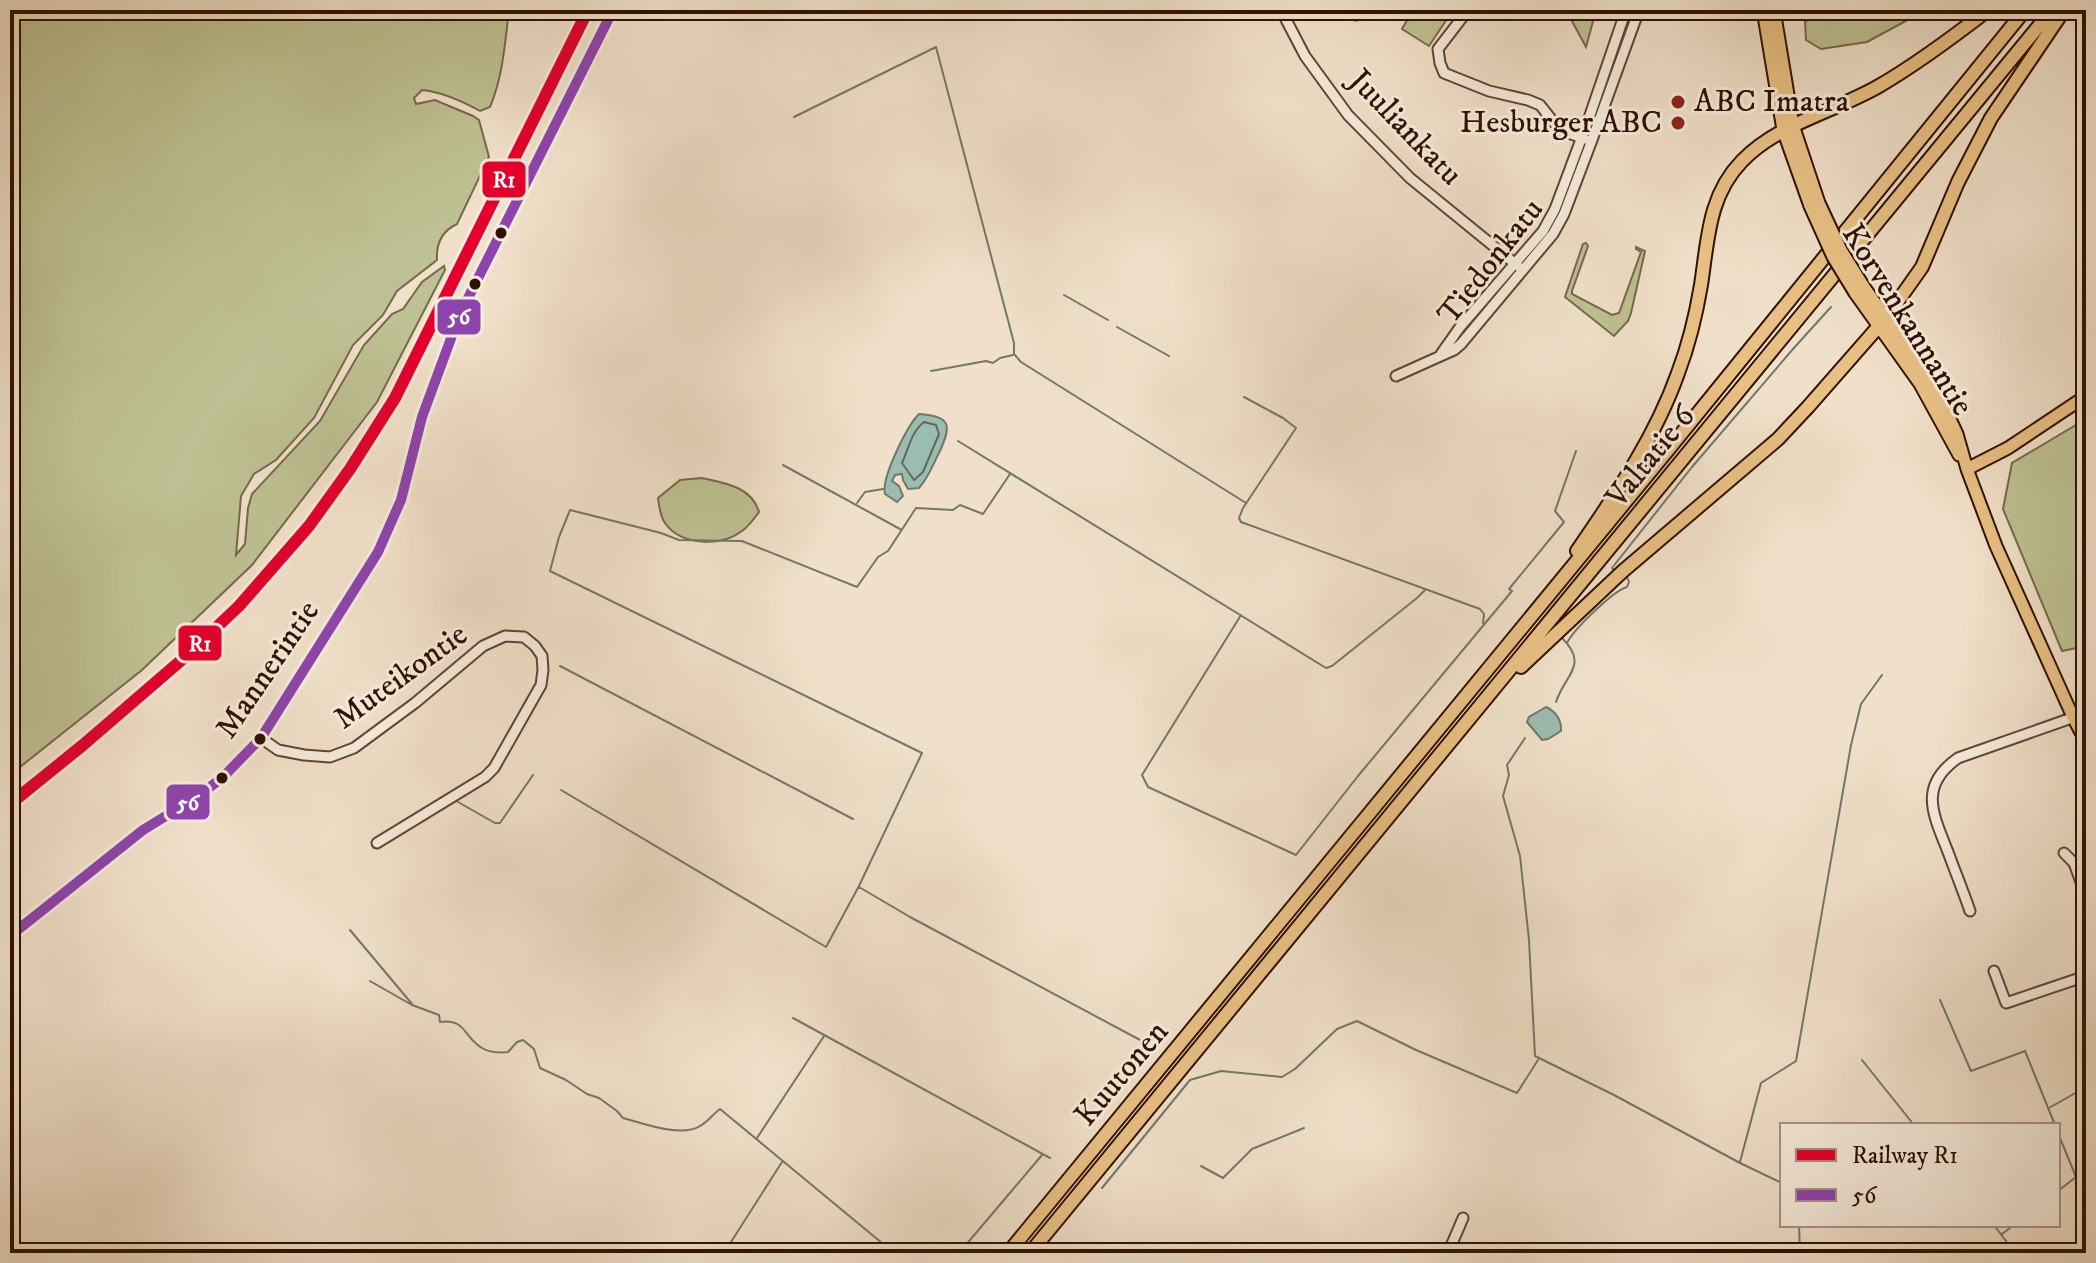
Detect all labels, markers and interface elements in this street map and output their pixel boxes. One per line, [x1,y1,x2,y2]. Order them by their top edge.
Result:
street label: Juuliankatu [1338,59,1470,195]
place label: ABC Imatra [1694,82,1850,122]
marker: ABC Imatra [1669,93,1687,111]
place label: Hesburger ABC [1460,103,1662,143]
marker: Hesburger ABC [1669,114,1687,132]
line badge: R1 [481,160,527,199]
text: R1 [493,167,515,194]
street label: Tiedonkatu [1429,191,1553,333]
street label: Korvenkannantie [1832,217,1982,423]
unlabelled marker [493,225,509,241]
unlabelled marker [467,276,483,292]
line badge: 56 [436,298,482,336]
text: 56 [447,304,472,331]
street label: Valtatie 6 [1597,397,1705,517]
street label: Mannerintie [207,593,329,747]
street label: Muteikontie [326,615,476,739]
line badge: R1 [177,624,223,662]
text: R1 [189,631,211,658]
unlabelled marker [252,731,268,747]
unlabelled marker [214,770,230,786]
line badge: 56 [165,783,211,821]
text: 56 [176,790,201,817]
street label: Kuutonen [1066,1013,1178,1135]
legend [1780,1123,2060,1227]
text: Railway R1 [1852,1141,1958,1171]
text: 56 [1852,1181,1878,1211]

